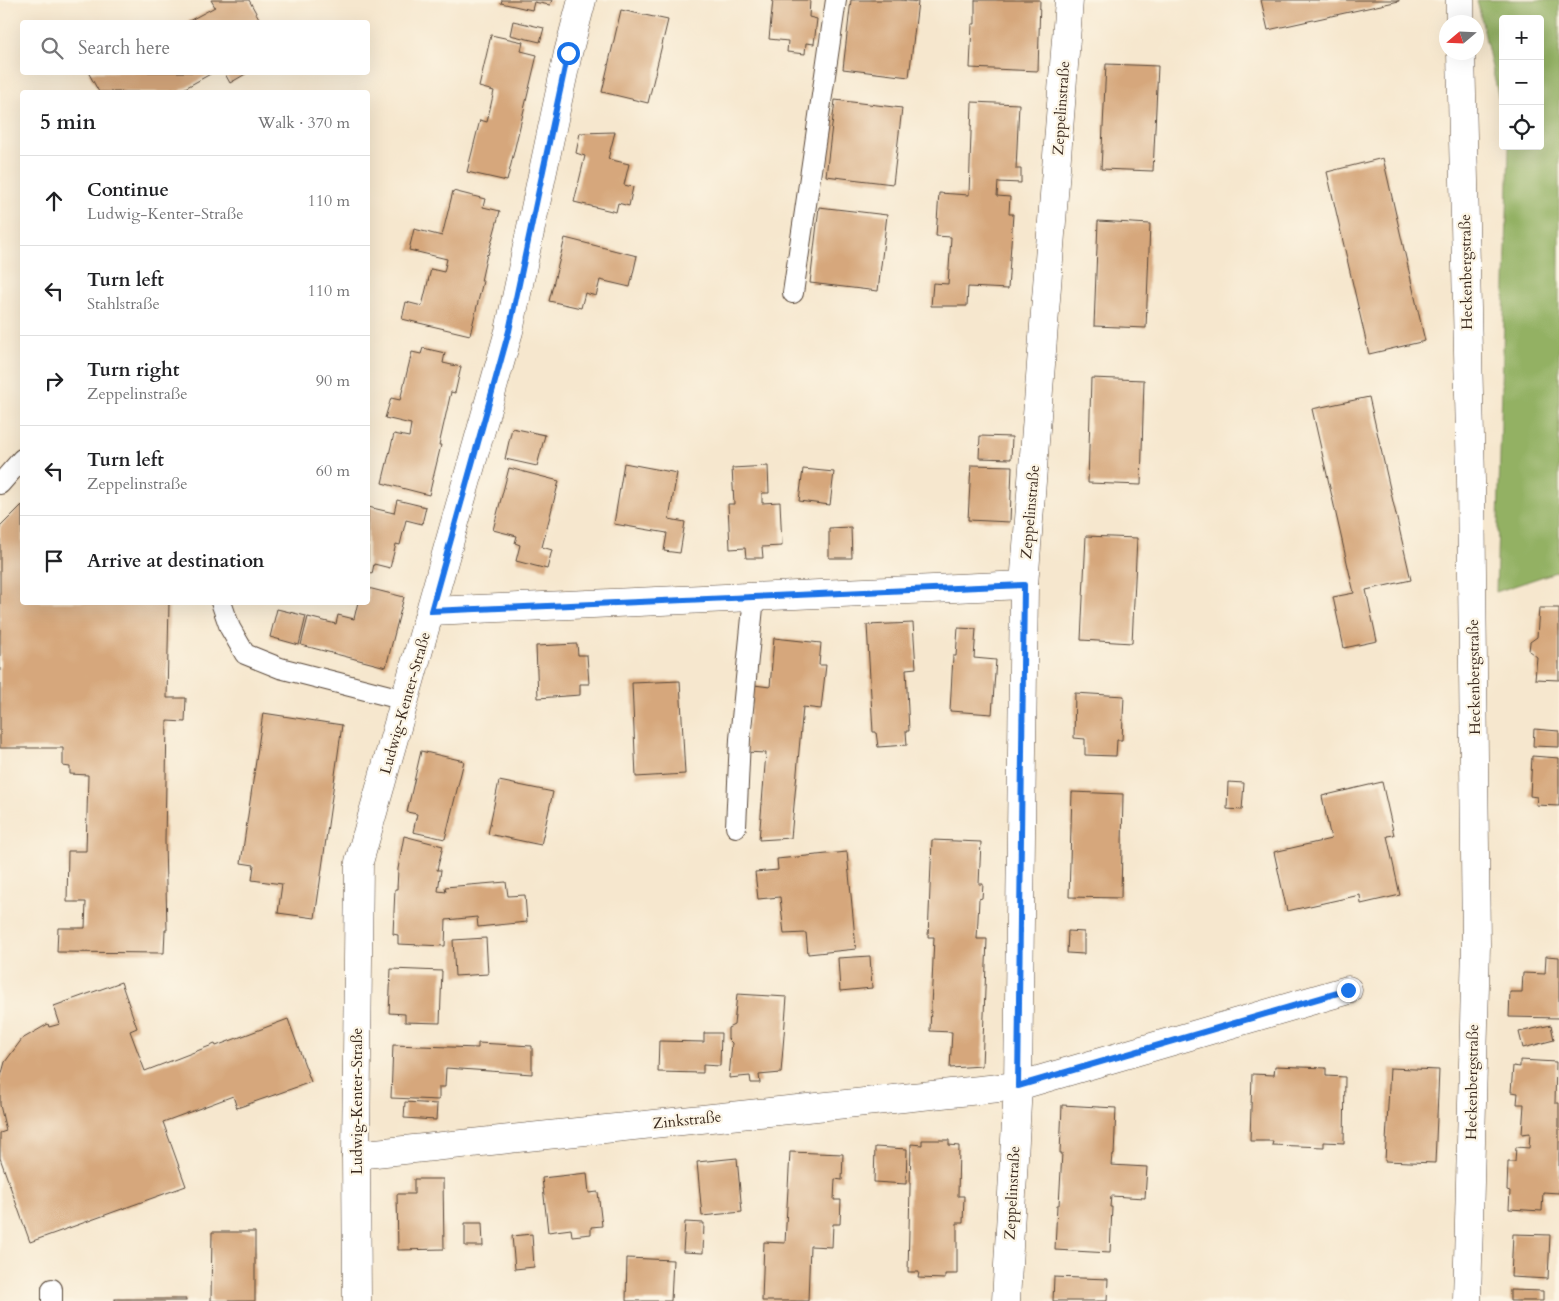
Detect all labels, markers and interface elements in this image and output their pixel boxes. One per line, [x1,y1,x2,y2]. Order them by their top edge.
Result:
north arrow [1439,15,1484,60]
map controls [1499,15,1544,150]
button: + [1499,15,1544,60]
search box [20,20,370,75]
icon: search [38,34,66,62]
text: Search here [78,35,170,61]
route start [557,42,580,65]
street label: Zeppelinstraße [1048,60,1074,156]
button: − [1499,60,1544,105]
button: locate [1499,105,1544,150]
text: 5 min [40,108,96,137]
text: Walk · 370 m [258,112,350,134]
text: Continue [87,177,169,203]
icon: ahead [40,187,68,215]
text: 110 m [308,190,350,212]
text: Ludwig-Kenter-Straße [87,203,244,225]
street label: Heckenbergstraße [1455,214,1477,330]
text: Turn left [87,267,164,293]
icon: left [40,277,68,305]
text: 110 m [308,280,350,302]
text: Stahlstraße [87,293,160,315]
text: Turn right [87,357,179,383]
icon: right [40,367,68,395]
text: 90 m [316,370,350,392]
text: Zeppelinstraße [87,383,188,405]
text: Turn left [87,447,164,473]
icon: left [40,457,68,485]
text: 60 m [316,460,350,482]
street label: Zeppelinstraße [1016,464,1044,560]
text: Zeppelinstraße [87,473,188,495]
icon: arrive [40,547,68,575]
text: Arrive at destination [87,548,264,574]
street label: Heckenbergstraße [1463,619,1485,735]
street label: Ludwig-Kenter-Straße [375,630,435,776]
route end [1337,979,1360,1002]
street label: Heckenbergstraße [1461,1024,1483,1140]
street label: Ludwig-Kenter-Straße [347,1027,367,1174]
street label: Zinkstraße [652,1106,723,1134]
street label: Zeppelinstraße [1000,1145,1024,1241]

